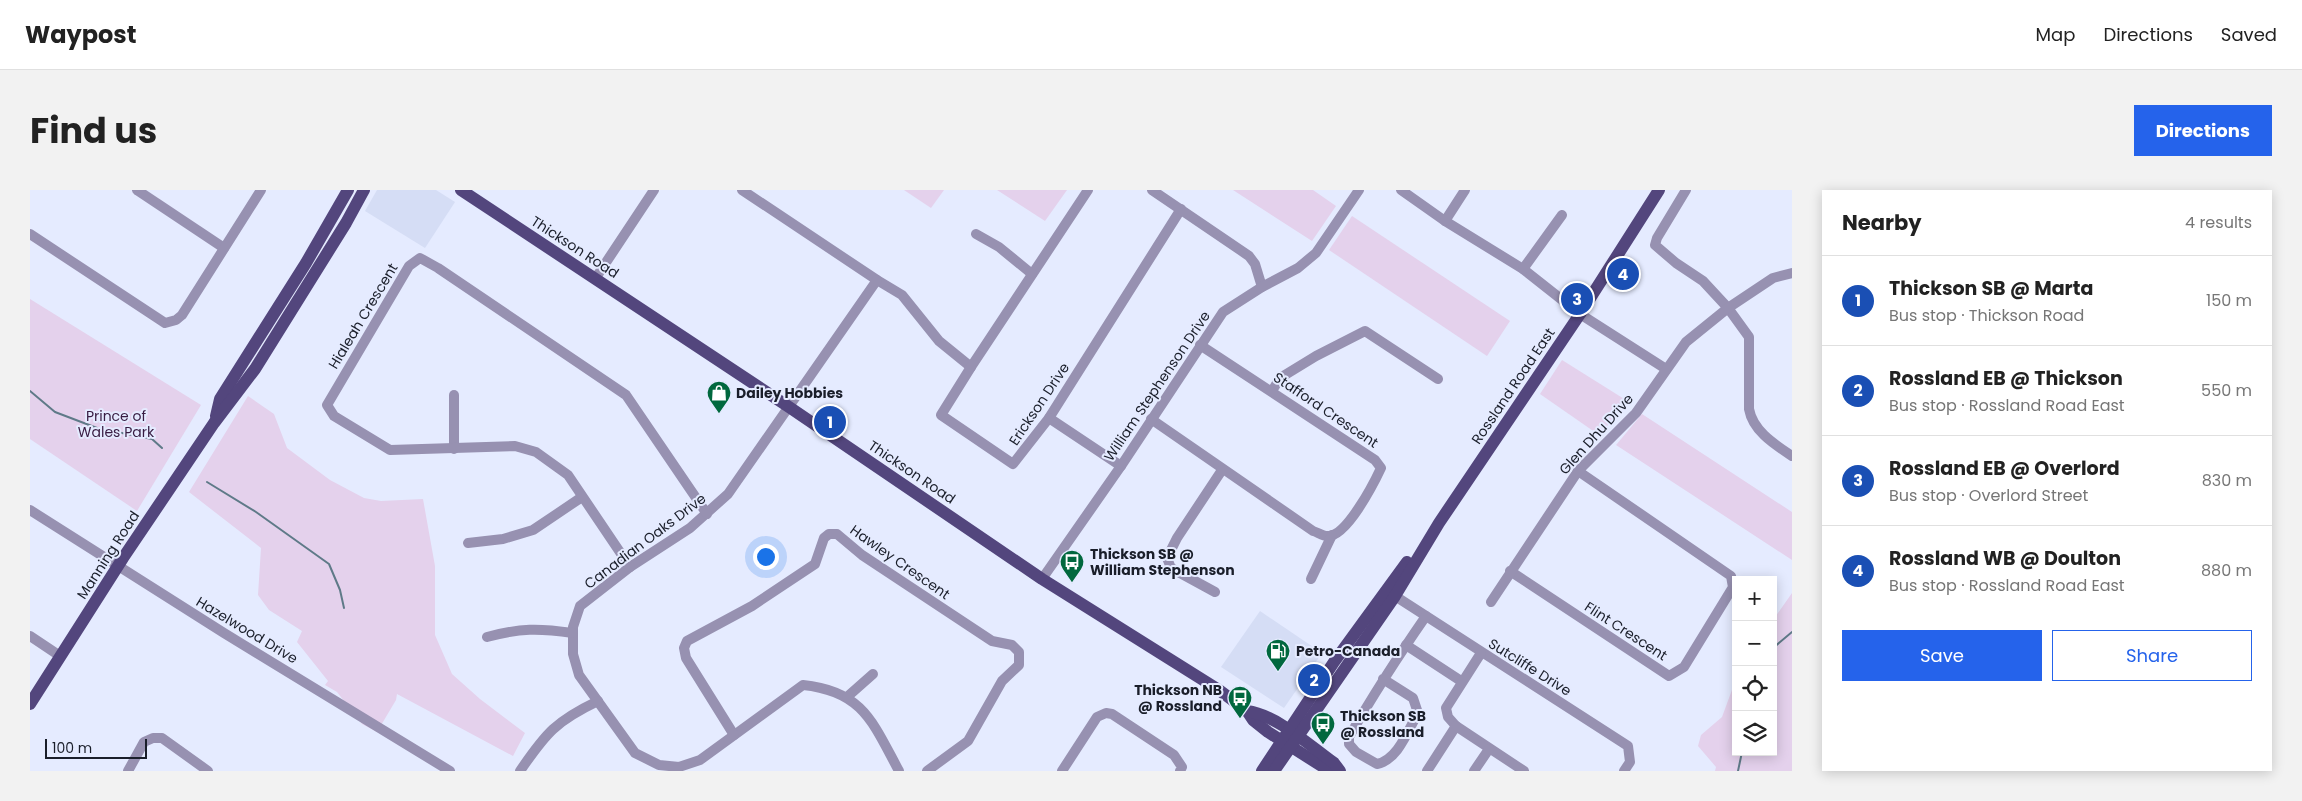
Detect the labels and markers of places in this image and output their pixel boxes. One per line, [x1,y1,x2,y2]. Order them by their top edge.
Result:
pin: 4 [1607,255,1639,293]
pin: 3 [1561,280,1593,318]
shop icon: Dailey Hobbies [706,380,732,414]
place label: Dailey Hobbies [736,383,843,403]
pin: 1 [814,403,846,441]
place label: Thickson SB @ William Stephenson [1090,544,1235,580]
bus stop icon: Thickson SB @ William Stephenson [1059,549,1085,583]
fuel station icon: Petro-Canada [1265,638,1291,672]
place label: Petro-Canada [1296,641,1400,661]
pin: 2 [1298,661,1330,699]
place label: Thickson NB @ Rossland [1134,680,1222,716]
bus stop icon: Thickson NB @ Rossland [1227,685,1253,719]
place label: Thickson SB @ Rossland [1340,706,1426,742]
bus stop icon: Thickson SB @ Rossland [1310,711,1336,745]

